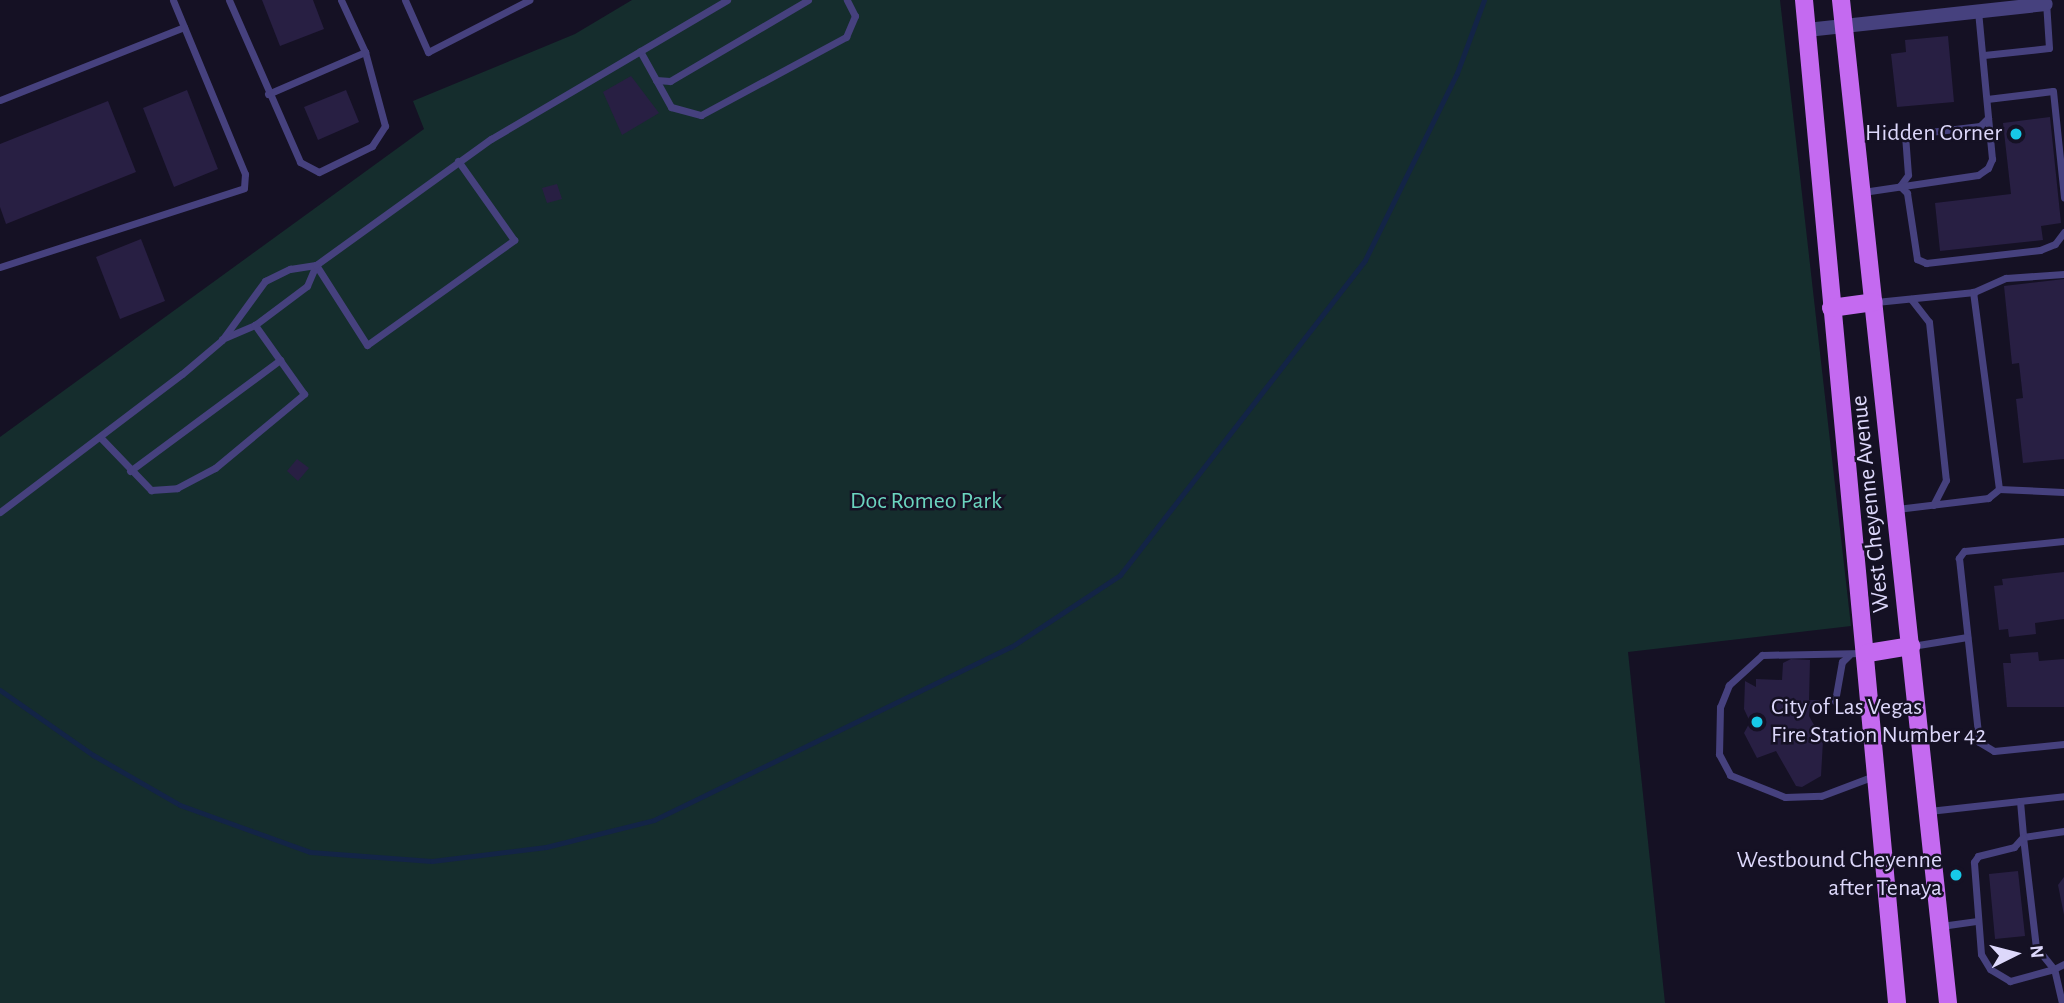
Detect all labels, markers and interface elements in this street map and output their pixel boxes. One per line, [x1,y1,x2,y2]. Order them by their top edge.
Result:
place label: Hidden Corner [1865,120,2002,148]
marker: Hidden Corner [2008,126,2024,142]
street label: West Cheyenne Avenue [1845,394,1897,614]
park label: Doc Romeo Park [850,488,1002,516]
place label: City of Las Vegas Fire Station Number 42 [1771,694,1986,750]
marker: City of Las Vegas Fire Station Number 42 [1749,714,1765,730]
place label: Westbound Cheyenne after Tenaya [1737,847,1942,903]
marker: Westbound Cheyenne after Tenaya [1948,867,1964,883]
north arrow [1980,919,2050,989]
text: N [2026,944,2047,959]

